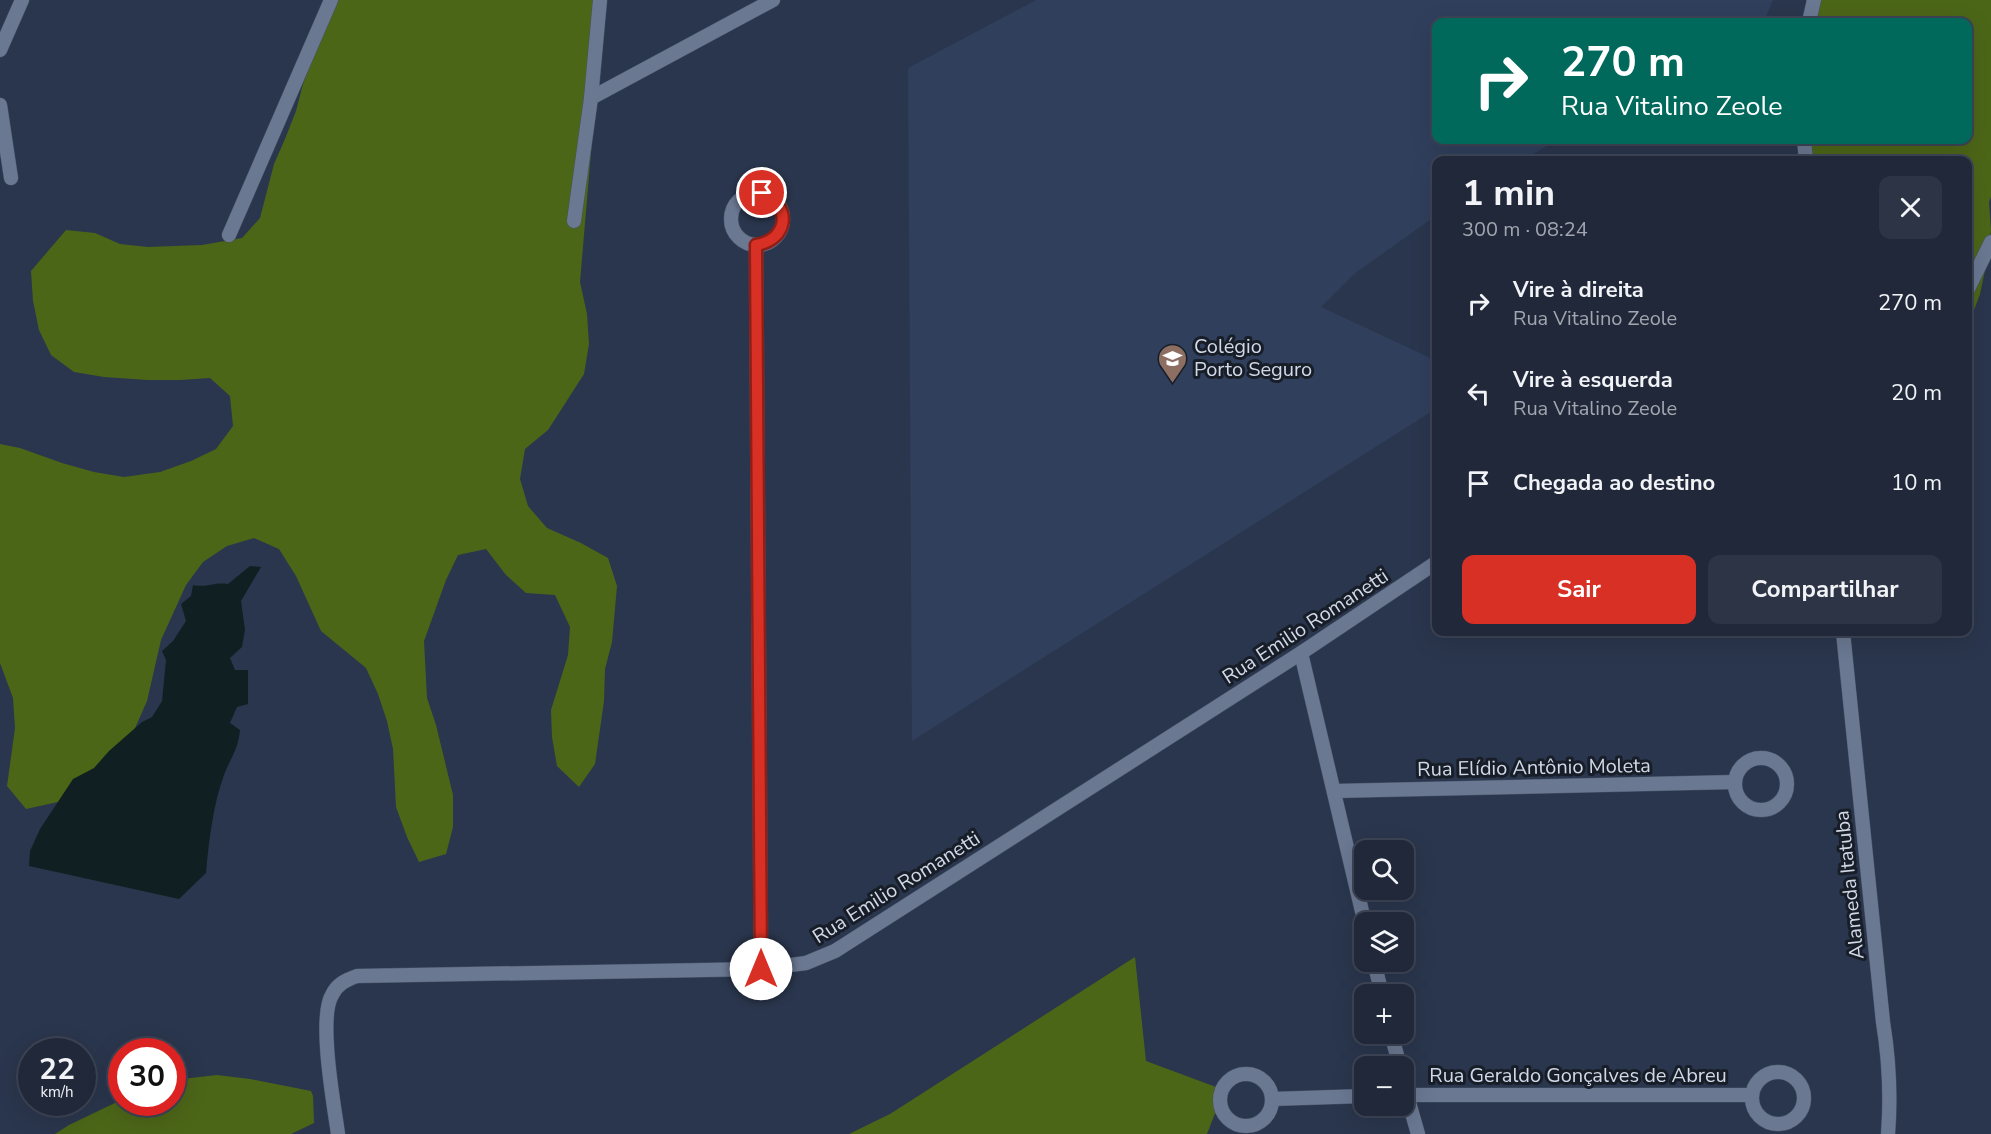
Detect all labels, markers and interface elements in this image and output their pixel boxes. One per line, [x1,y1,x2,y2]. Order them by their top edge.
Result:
text: 270 m [1561,34,1685,91]
icon: right [1462,42,1540,120]
text: Rua Vitalino Zeole [1561,88,1783,125]
pin [736,167,787,218]
text: 1 min [1462,169,1555,218]
icon: arrive [745,176,778,209]
button: close [1879,176,1942,239]
text: 300 m · 08:24 [1462,216,1588,243]
text: Vire à direita [1513,275,1644,305]
icon: right [1462,287,1495,320]
text: 270 m [1878,288,1942,318]
text: Rua Vitalino Zeole [1513,305,1677,332]
place label: Colégio Porto Seguro [1194,333,1312,383]
school or university icon: Colégio Porto Seguro [1157,342,1189,384]
text: Vire à esquerda [1513,365,1673,395]
icon: left [1462,377,1495,410]
text: 20 m [1891,378,1942,408]
text: Rua Vitalino Zeole [1513,395,1677,422]
icon: arrive [1462,467,1495,500]
text: Chegada ao destino [1513,468,1715,498]
text: 10 m [1891,468,1942,498]
button: Sair [1462,555,1696,624]
button: Compartilhar [1708,555,1942,624]
street label: Rua Emilio Romanetti [1217,563,1394,690]
street label: Rua Elídio Antônio Moleta [1417,752,1651,783]
street label: Alameda Itatuba [1828,809,1871,961]
street label: Rua Emilio Romanetti [807,825,985,950]
map controls [1354,840,1414,1116]
button: search [1354,840,1414,900]
button: layers [1354,912,1414,972]
position arrow [729,937,793,1001]
button: + [1354,984,1414,1044]
speed limit sign: 30 [108,1038,186,1116]
text: 22 [39,1049,75,1090]
button: − [1354,1056,1414,1116]
street label: Rua Geraldo Gonçalves de Abreu [1429,1062,1727,1089]
text: km/h [40,1082,74,1102]

